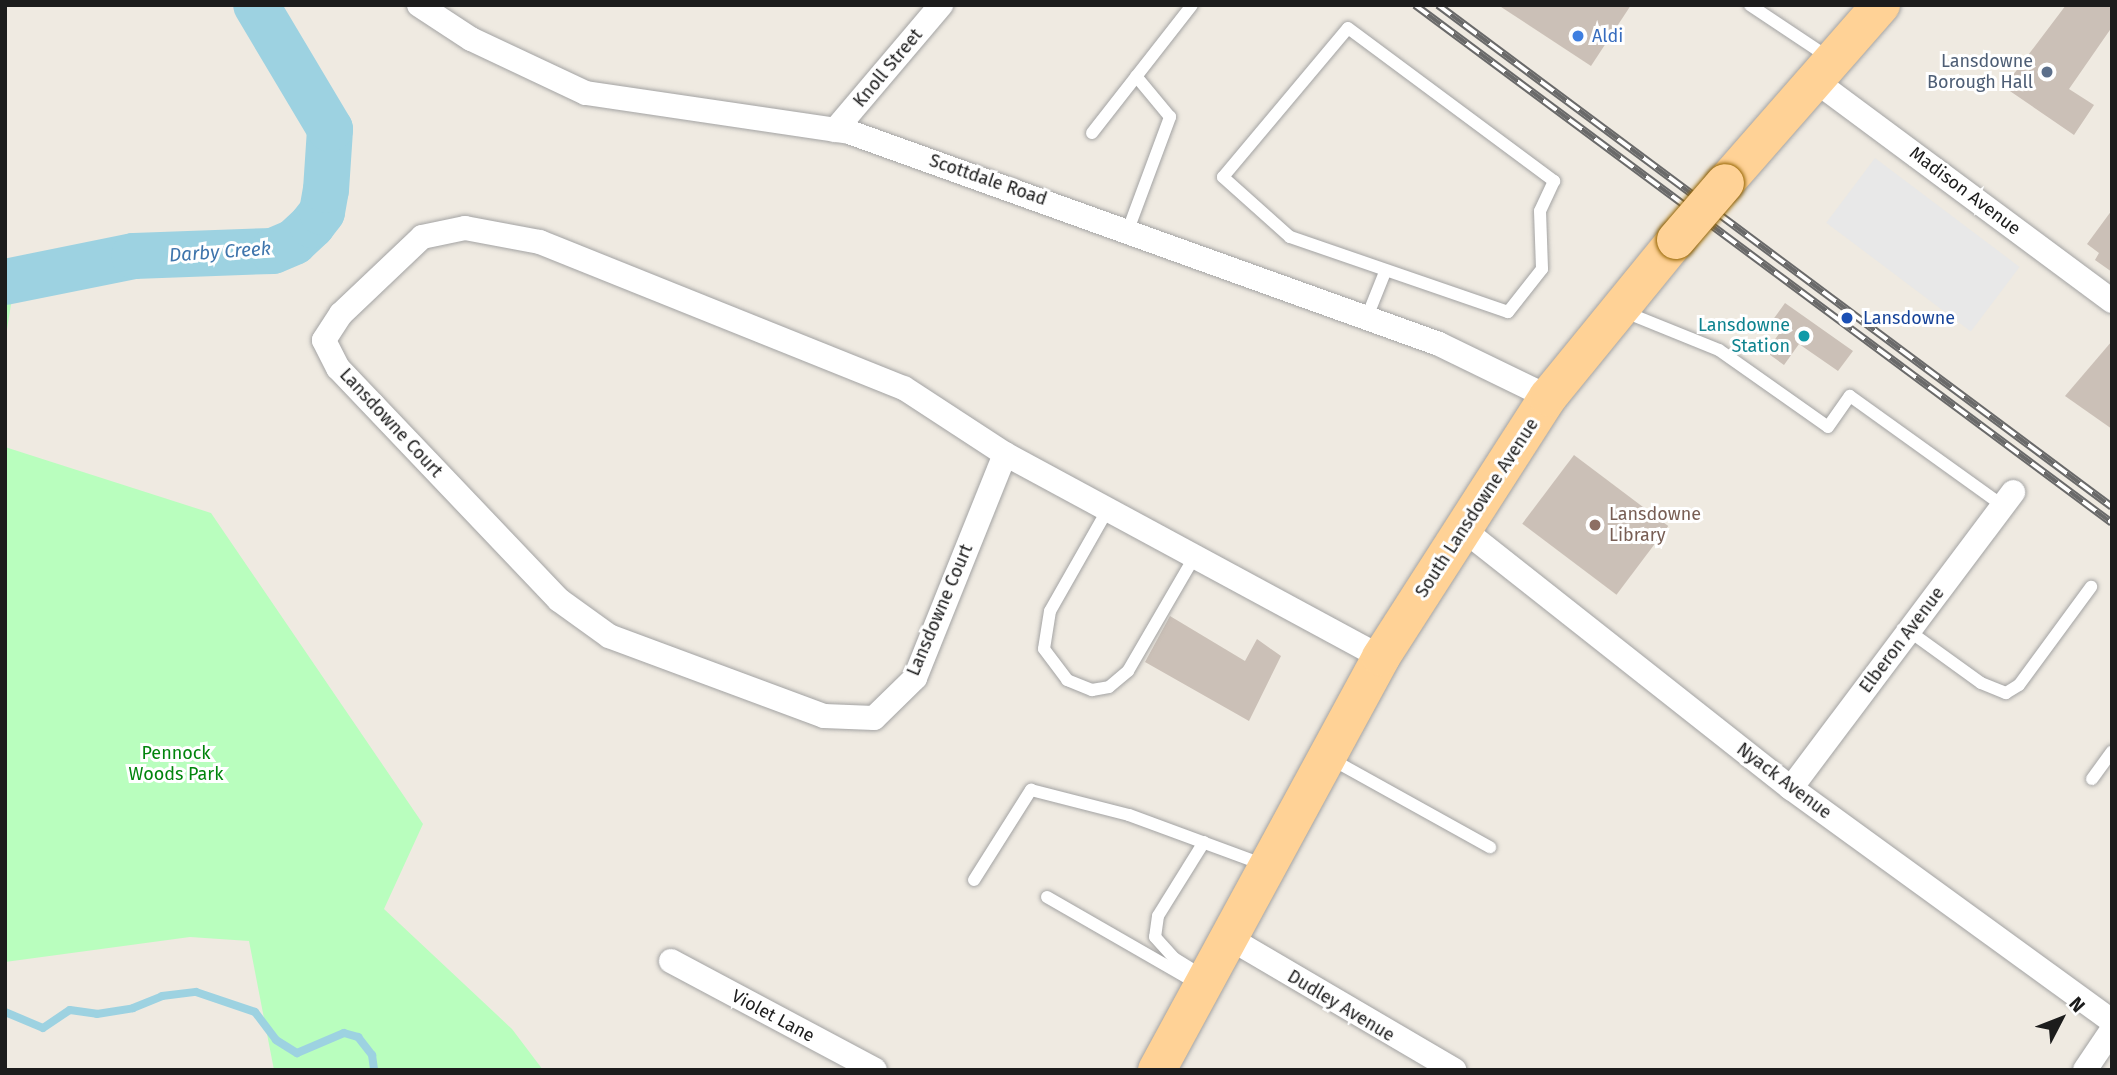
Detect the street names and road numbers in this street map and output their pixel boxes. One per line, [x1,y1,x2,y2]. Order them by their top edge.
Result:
street label: Knoll Street [849,24,927,112]
street label: Madison Avenue [1905,142,2025,240]
street label: Scottdale Road [926,150,1050,210]
street label: Lansdowne Court [335,364,447,482]
street label: South Lansdowne Avenue [1411,414,1543,602]
street label: Lansdowne Court [903,541,977,679]
street label: Elberon Avenue [1855,583,1949,697]
street label: Nyack Avenue [1732,738,1836,824]
street label: Dudley Avenue [1284,966,1398,1046]
street label: Violet Lane [728,985,818,1047]

